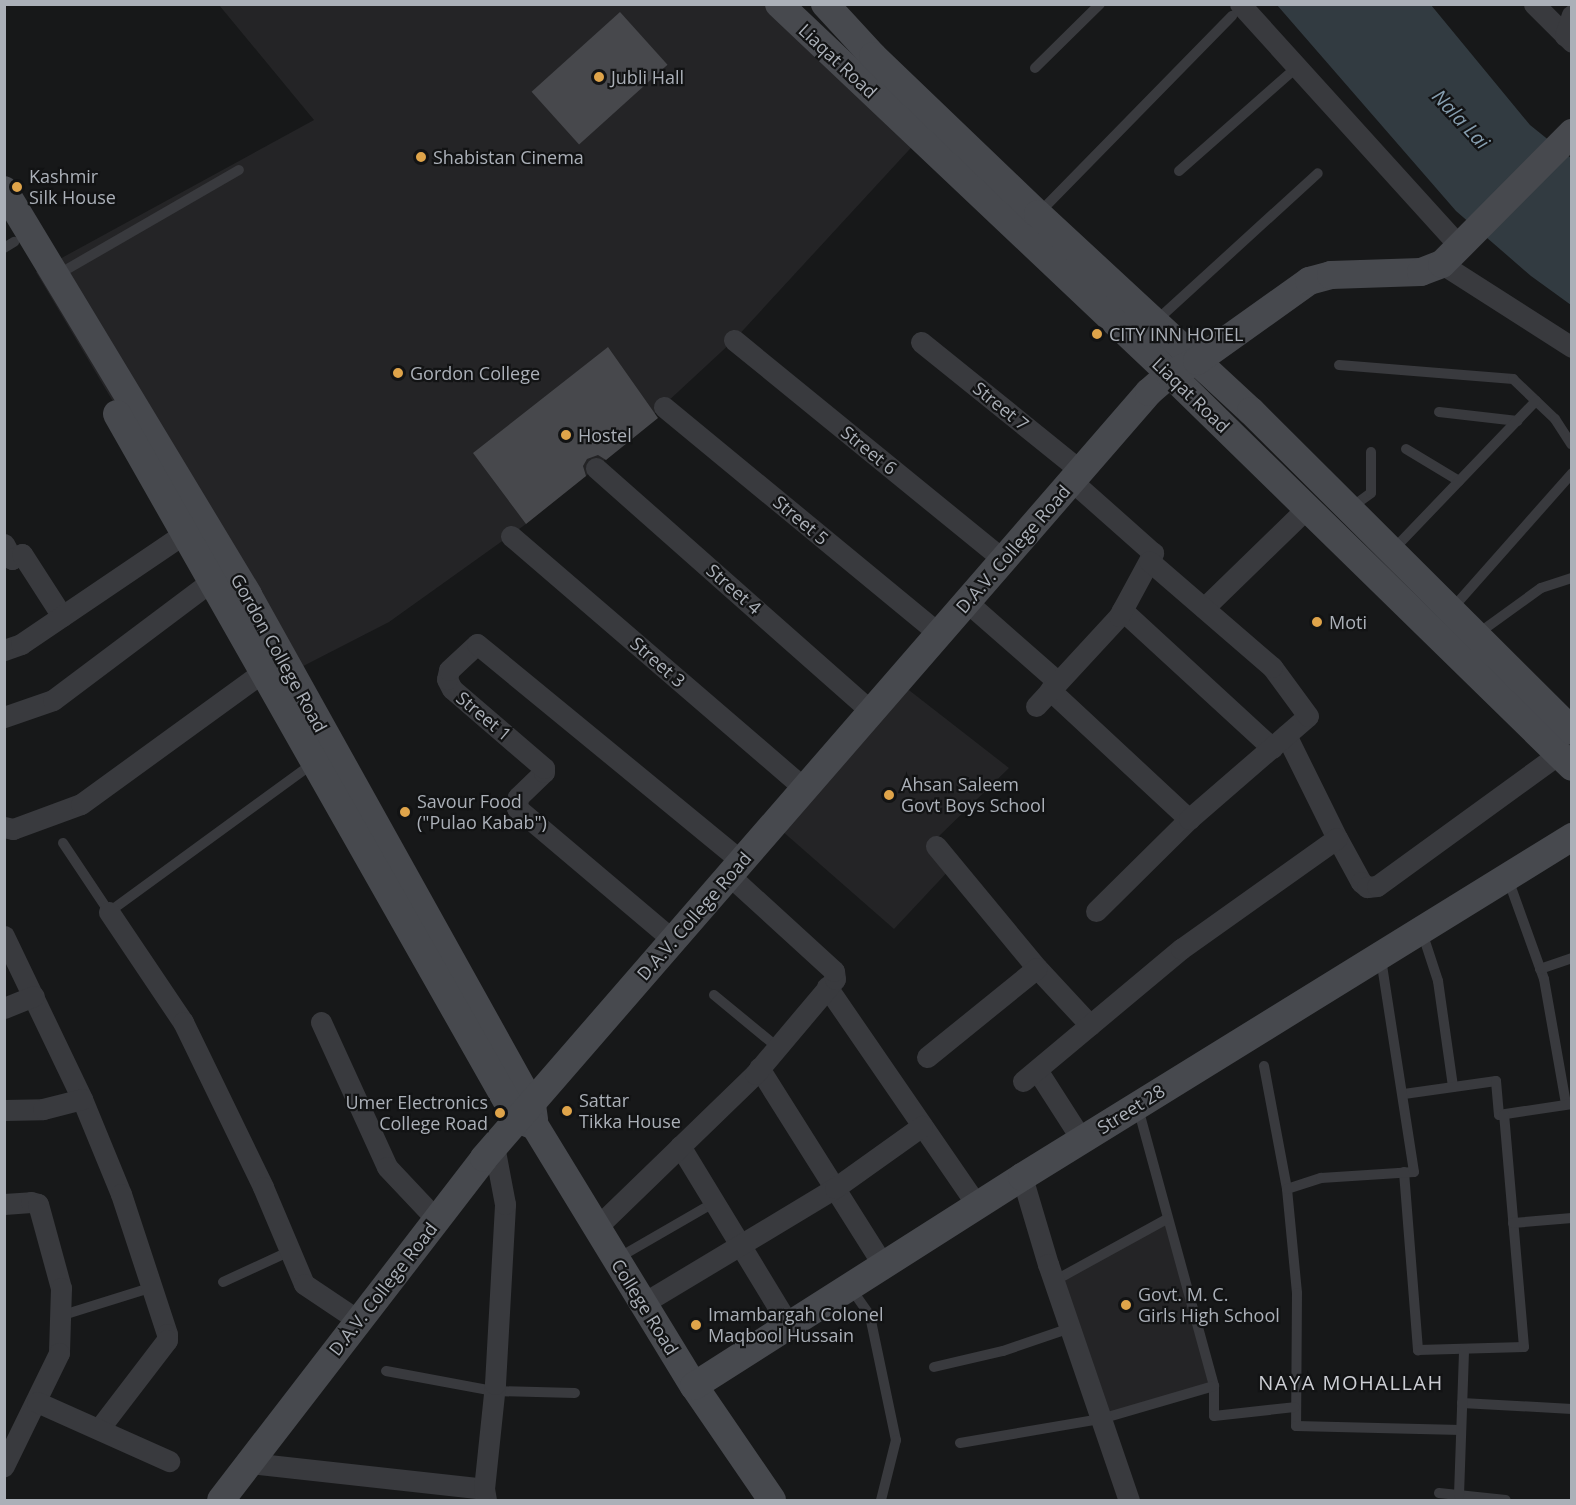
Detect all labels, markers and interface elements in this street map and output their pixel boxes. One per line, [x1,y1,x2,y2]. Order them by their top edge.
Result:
street label: Liaqat Road [794,19,882,103]
place label: Jubli Hall [611,66,684,88]
marker: Jubli Hall [592,70,606,84]
water label: Nala Lai [1427,84,1495,154]
place label: Shabistan Cinema [433,146,584,168]
marker: Shabistan Cinema [414,150,428,164]
place label: Kashmir Silk House [29,166,116,208]
marker: Kashmir Silk House [10,180,24,194]
place label: CITY INN HOTEL [1109,323,1243,345]
marker: CITY INN HOTEL [1090,327,1104,341]
street label: Liaqat Road [1148,353,1234,437]
place label: Gordon College [410,362,540,384]
marker: Gordon College [391,366,405,380]
street label: Street 7 [969,377,1033,435]
street label: Street 6 [837,421,901,479]
place label: Hostel [578,424,632,446]
marker: Hostel [559,428,573,442]
street label: D.A.V. College Road [951,480,1075,618]
street label: Street 5 [769,491,833,549]
street label: Street 4 [702,559,766,619]
street label: Gordon College Road [226,570,332,736]
place label: Moti [1329,611,1367,633]
marker: Moti [1310,615,1324,629]
street label: Street 3 [626,632,690,692]
street label: Street 1 [452,687,516,745]
place label: Ahsan Saleem Govt Boys School [901,774,1045,816]
marker: Ahsan Saleem Govt Boys School [882,788,896,802]
place label: Savour Food ("Pulao Kabab") [417,791,547,834]
marker: Savour Food ("Pulao Kabab") [398,805,412,819]
street label: D.A.V. College Road [632,847,756,985]
street label: Street 28 [1093,1080,1169,1138]
place label: Sattar Tikka House [579,1090,681,1132]
place label: Umer Electronics College Road [345,1092,488,1134]
marker: Sattar Tikka House [560,1104,574,1118]
marker: Umer Electronics College Road [493,1106,507,1120]
street label: D.A.V. College Road [324,1218,442,1360]
street label: College Road [607,1255,683,1359]
place label: Govt. M. C. Girls High School [1138,1284,1280,1326]
marker: Govt. M. C. Girls High School [1119,1298,1133,1312]
place label: Imambargah Colonel Maqbool Hussain [708,1304,883,1346]
marker: Imambargah Colonel Maqbool Hussain [689,1318,703,1332]
district label: NAYA MOHALLAH [1258,1370,1444,1394]

